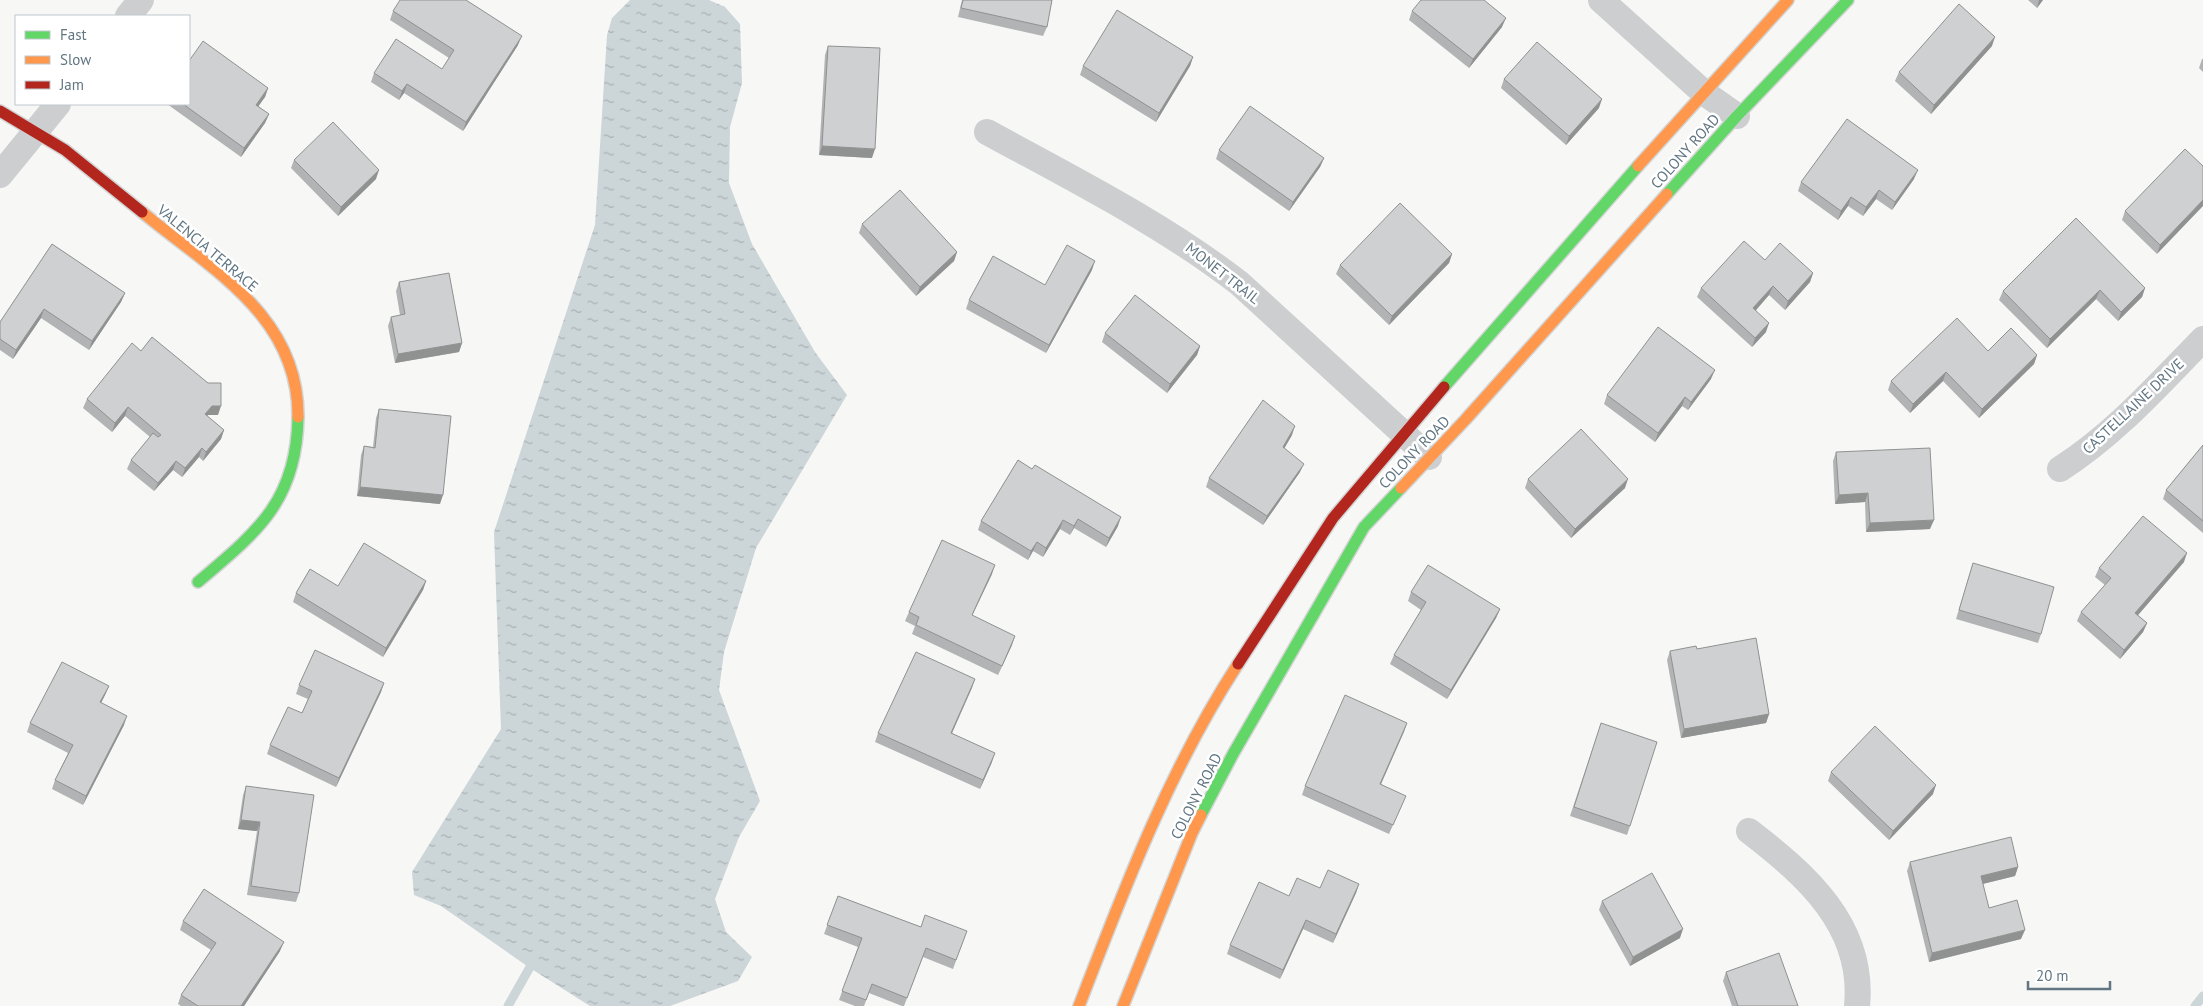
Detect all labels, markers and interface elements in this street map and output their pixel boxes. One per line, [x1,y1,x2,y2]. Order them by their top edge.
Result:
legend [15,15,190,105]
text: Fast [60,25,87,44]
text: Slow [60,50,91,69]
text: Jam [59,75,84,94]
street label: COLONY ROAD [1646,110,1724,192]
street label: VALENCIA TERRACE [153,200,262,296]
street label: MONET TRAIL [1182,238,1264,308]
street label: CASTELLAINE DRIVE [2078,354,2188,458]
street label: COLONY ROAD [1374,411,1454,493]
street label: COLONY ROAD [1166,750,1226,842]
scale bar [2028,958,2110,990]
text: 20 m [2036,966,2069,985]

